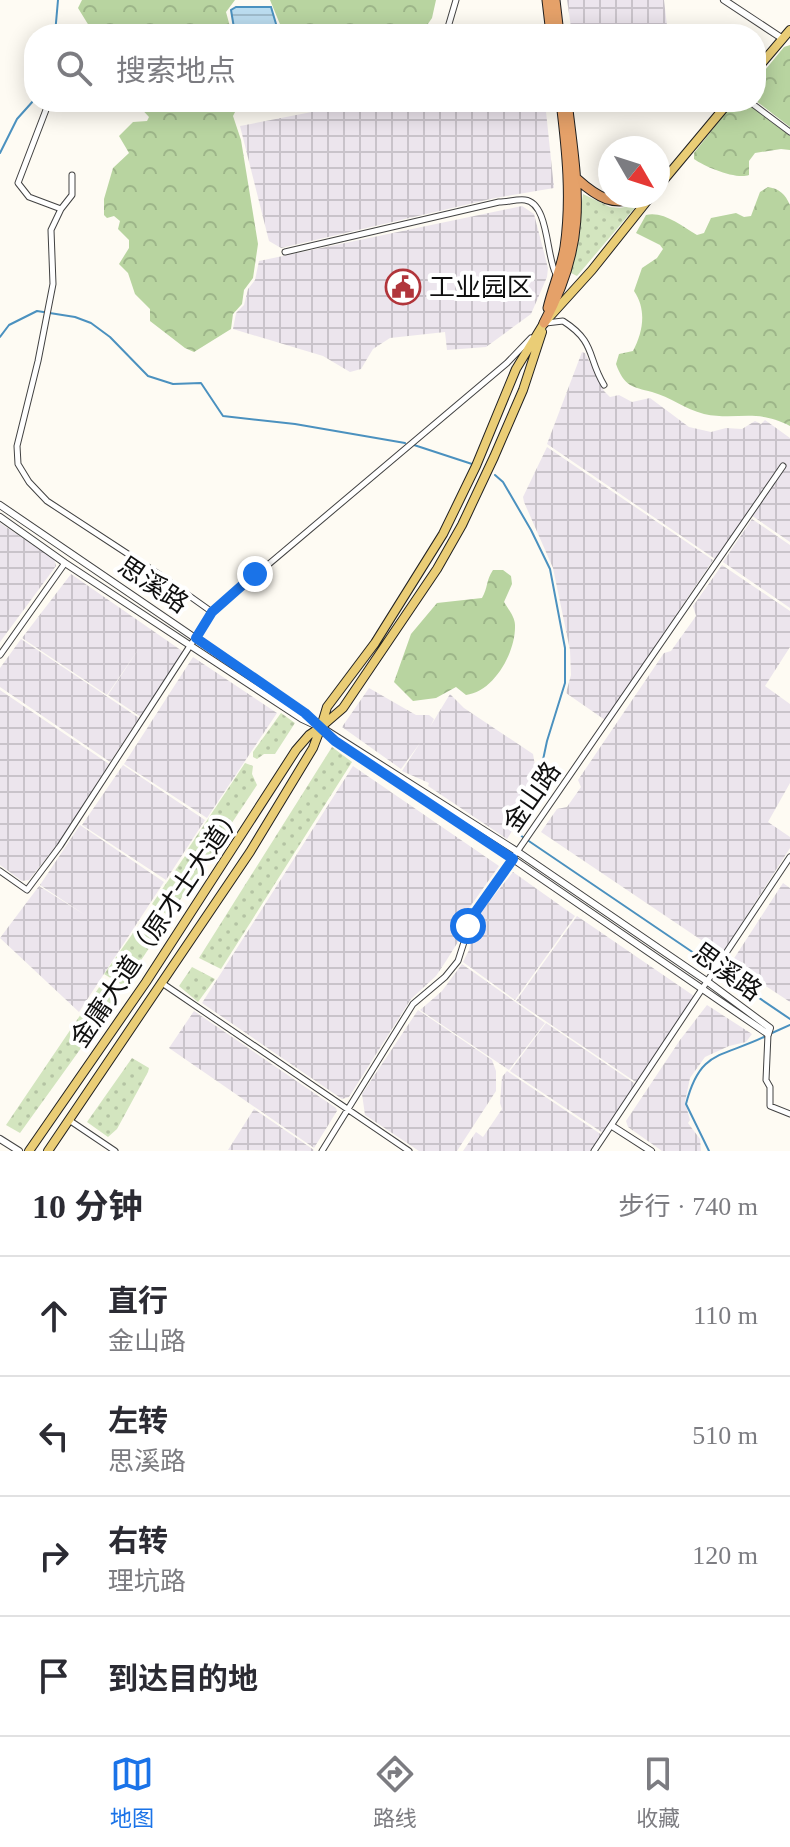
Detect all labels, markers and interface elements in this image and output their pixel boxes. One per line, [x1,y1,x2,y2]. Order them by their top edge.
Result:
search box [24,24,766,112]
icon: search [52,46,96,90]
text: 搜索地点 [116,54,236,87]
north arrow [598,136,670,208]
public building icon: 工业园区 [384,268,422,306]
place label: 工业园区 [429,273,533,302]
street label: 思溪路 [113,551,193,619]
route end [237,556,273,592]
street label: 金山路 [498,757,566,837]
street label: 金庸大道（原才士大道） [65,799,249,1053]
route start [450,908,486,944]
street label: 思溪路 [687,937,767,1007]
text: 10 分钟 [32,1188,143,1225]
text: 步行 · 740 m [619,1192,758,1221]
text: 直行 [108,1284,168,1317]
icon: ahead [32,1294,76,1338]
text: 110 m [693,1301,758,1330]
text: 金山路 [108,1327,186,1356]
text: 左转 [108,1404,168,1437]
icon: left [32,1414,76,1458]
text: 510 m [692,1421,758,1450]
text: 思溪路 [108,1447,186,1476]
text: 右转 [108,1524,168,1557]
icon: right [32,1534,76,1578]
text: 120 m [692,1541,758,1570]
text: 理坑路 [108,1567,186,1596]
icon: arrive [32,1654,76,1698]
text: 到达目的地 [108,1662,258,1695]
tab: 地图 [110,1752,154,1832]
tab: 路线 [373,1752,417,1832]
tab: 收藏 [636,1752,680,1832]

